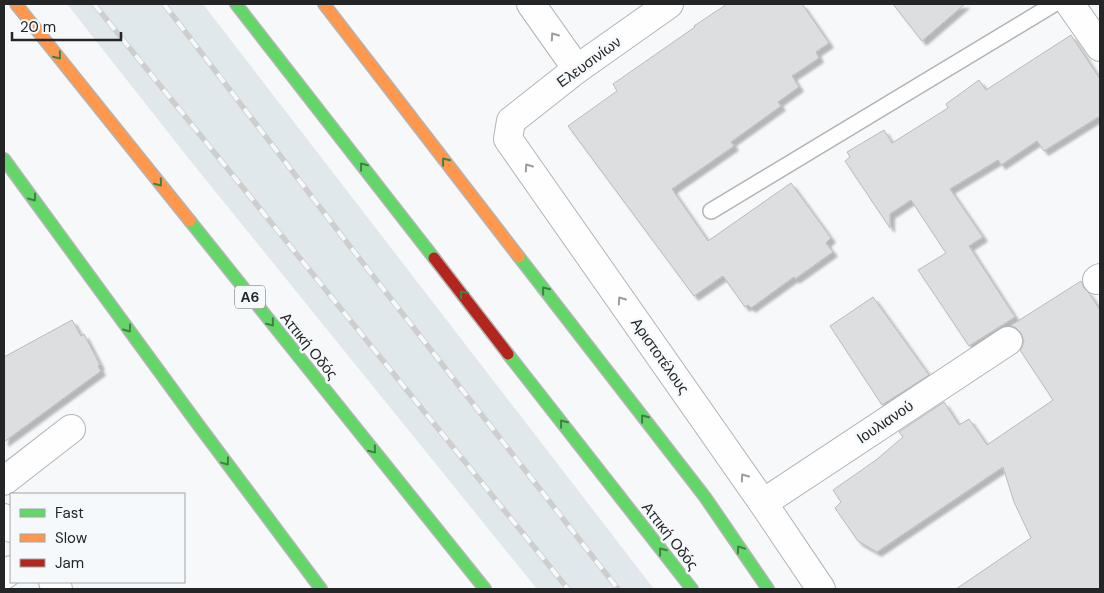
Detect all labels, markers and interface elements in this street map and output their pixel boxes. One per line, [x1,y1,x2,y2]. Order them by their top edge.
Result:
scale bar [12,10,121,42]
text: 20 m [20,17,56,37]
one-way arrow [551,32,560,42]
street label: Ελευσινίων [553,32,625,92]
one-way arrow [52,50,61,59]
one-way arrow [443,158,451,167]
one-way arrow [360,163,368,172]
one-way arrow [525,163,534,173]
one-way arrow [153,177,161,186]
one-way arrow [27,192,35,201]
road number: Α6 [235,286,265,308]
one-way arrow [541,286,550,295]
one-way arrow [460,291,468,300]
one-way arrow [618,297,627,306]
street label: Αττική Οδός [276,308,342,384]
street label: Αριστοτέλους [626,314,694,398]
one-way arrow [266,317,274,326]
one-way arrow [122,324,132,333]
street label: Ιουλιανού [853,396,917,448]
one-way arrow [642,415,650,424]
one-way arrow [559,419,568,428]
one-way arrow [367,444,375,453]
one-way arrow [220,456,229,466]
one-way arrow [741,473,750,483]
legend [10,493,185,583]
street label: Αττική Οδός [637,498,703,574]
text: Fast [55,503,84,523]
text: Slow [55,528,88,548]
one-way arrow [737,545,747,554]
one-way arrow [660,548,668,557]
text: Jam [55,553,84,573]

